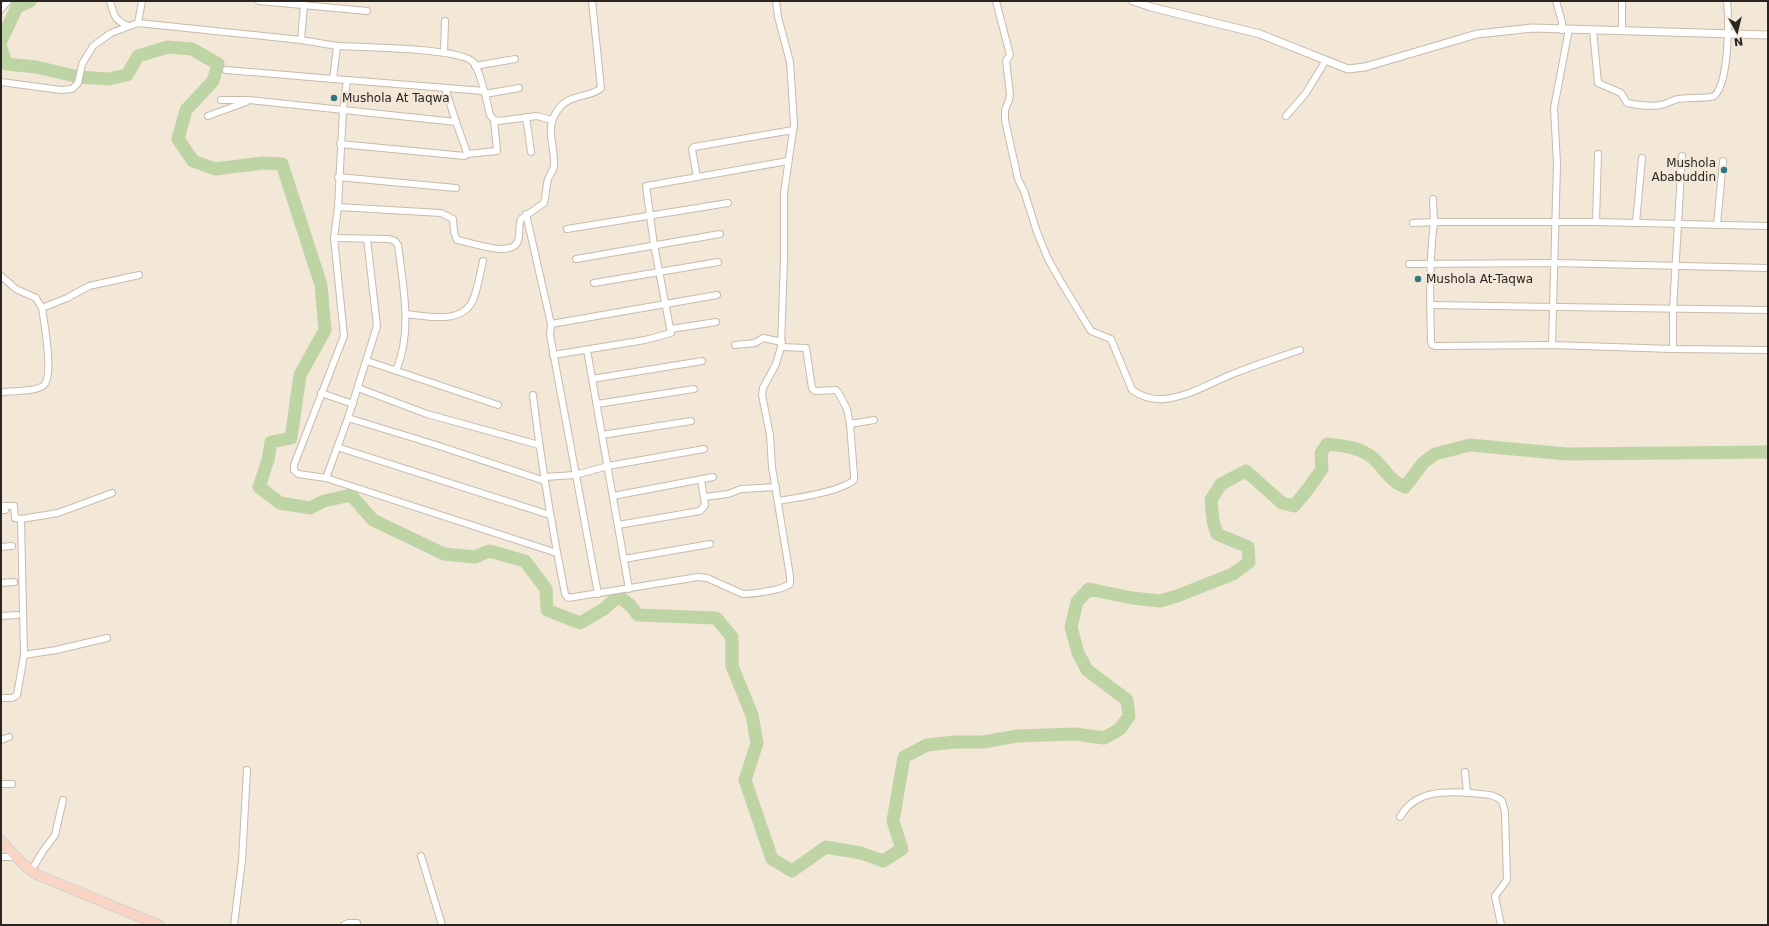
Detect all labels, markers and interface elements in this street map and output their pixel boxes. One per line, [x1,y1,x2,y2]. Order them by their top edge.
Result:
north arrow [1717,12,1757,52]
text: N [1733,34,1744,48]
place label: Mushola At Taqwa [342,91,450,105]
marker: Mushola At Taqwa [329,93,339,103]
place label: Mushola Ababuddin [1651,156,1716,184]
marker: Mushola Ababuddin [1719,165,1729,175]
place label: Mushola At-Taqwa [1426,272,1533,286]
marker: Mushola At-Taqwa [1413,274,1423,284]

